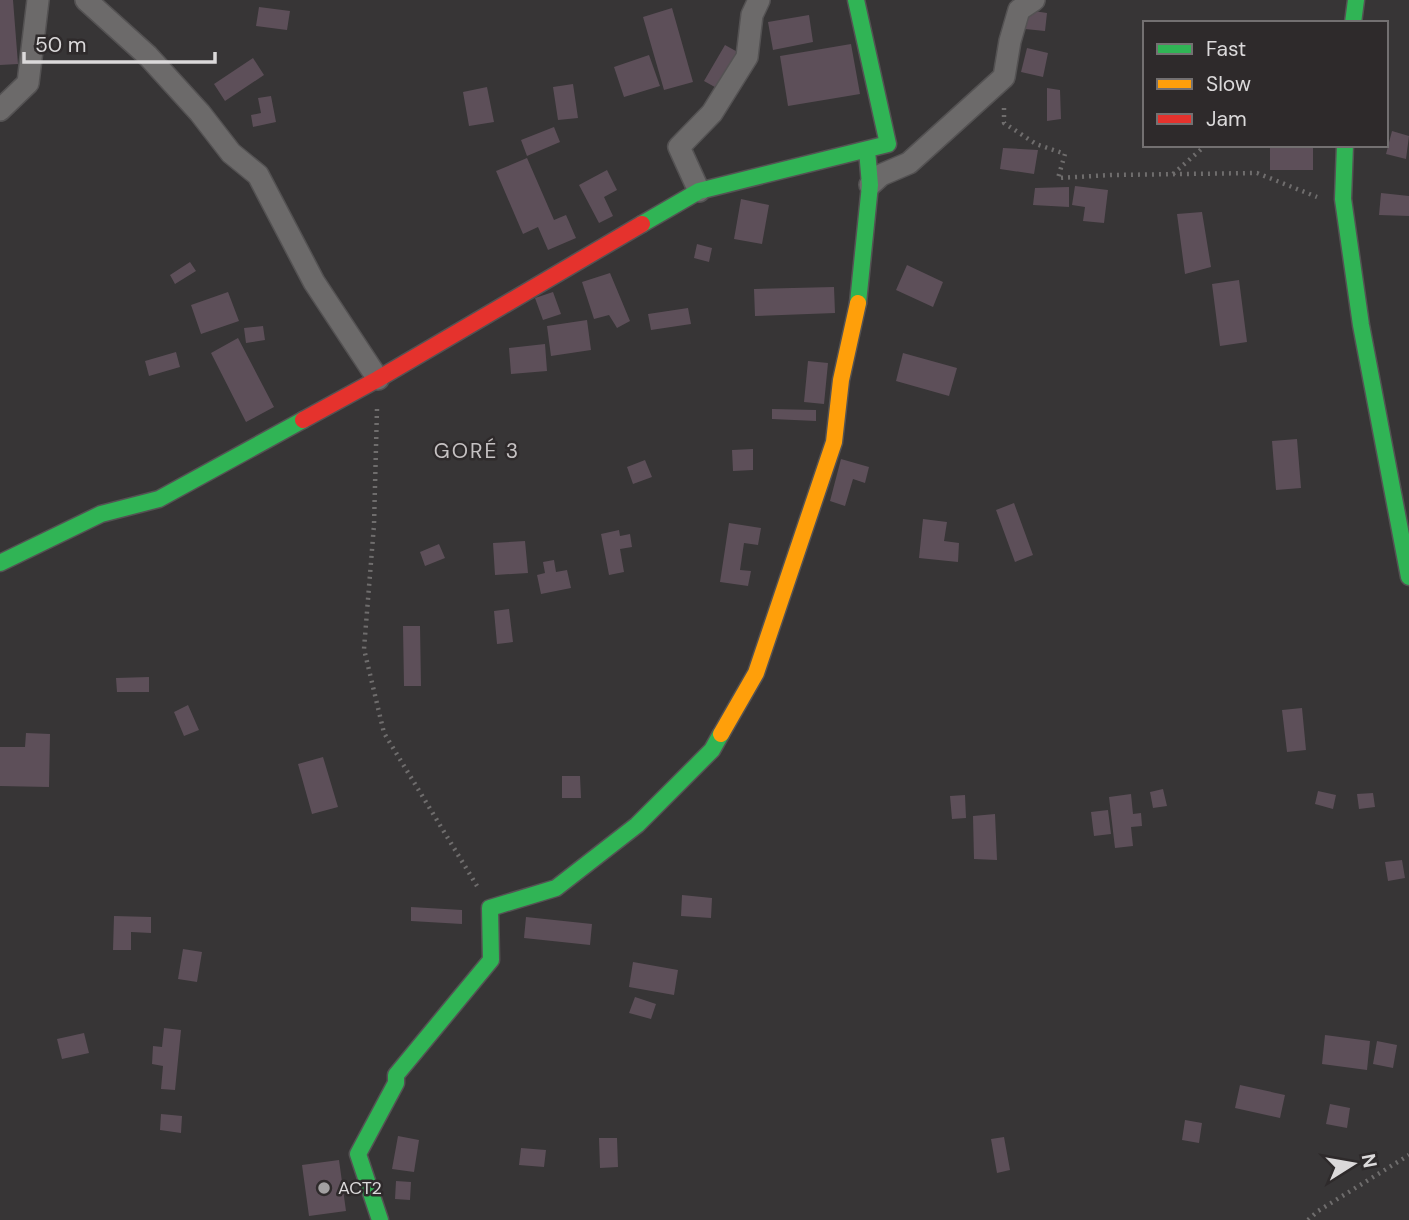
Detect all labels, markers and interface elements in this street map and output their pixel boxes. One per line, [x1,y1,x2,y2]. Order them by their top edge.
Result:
scale bar [24,21,215,65]
legend [1143,21,1388,147]
text: 50 m [35,31,86,59]
text: Fast [1206,35,1246,63]
text: Slow [1206,70,1251,98]
text: Jam [1206,105,1247,133]
district label: GORÉ 3 [434,437,520,465]
north arrow [1318,1129,1388,1199]
text: N [1356,1152,1383,1170]
place label: ACT2 [338,1176,382,1200]
marker: ACT2 [316,1180,332,1196]

